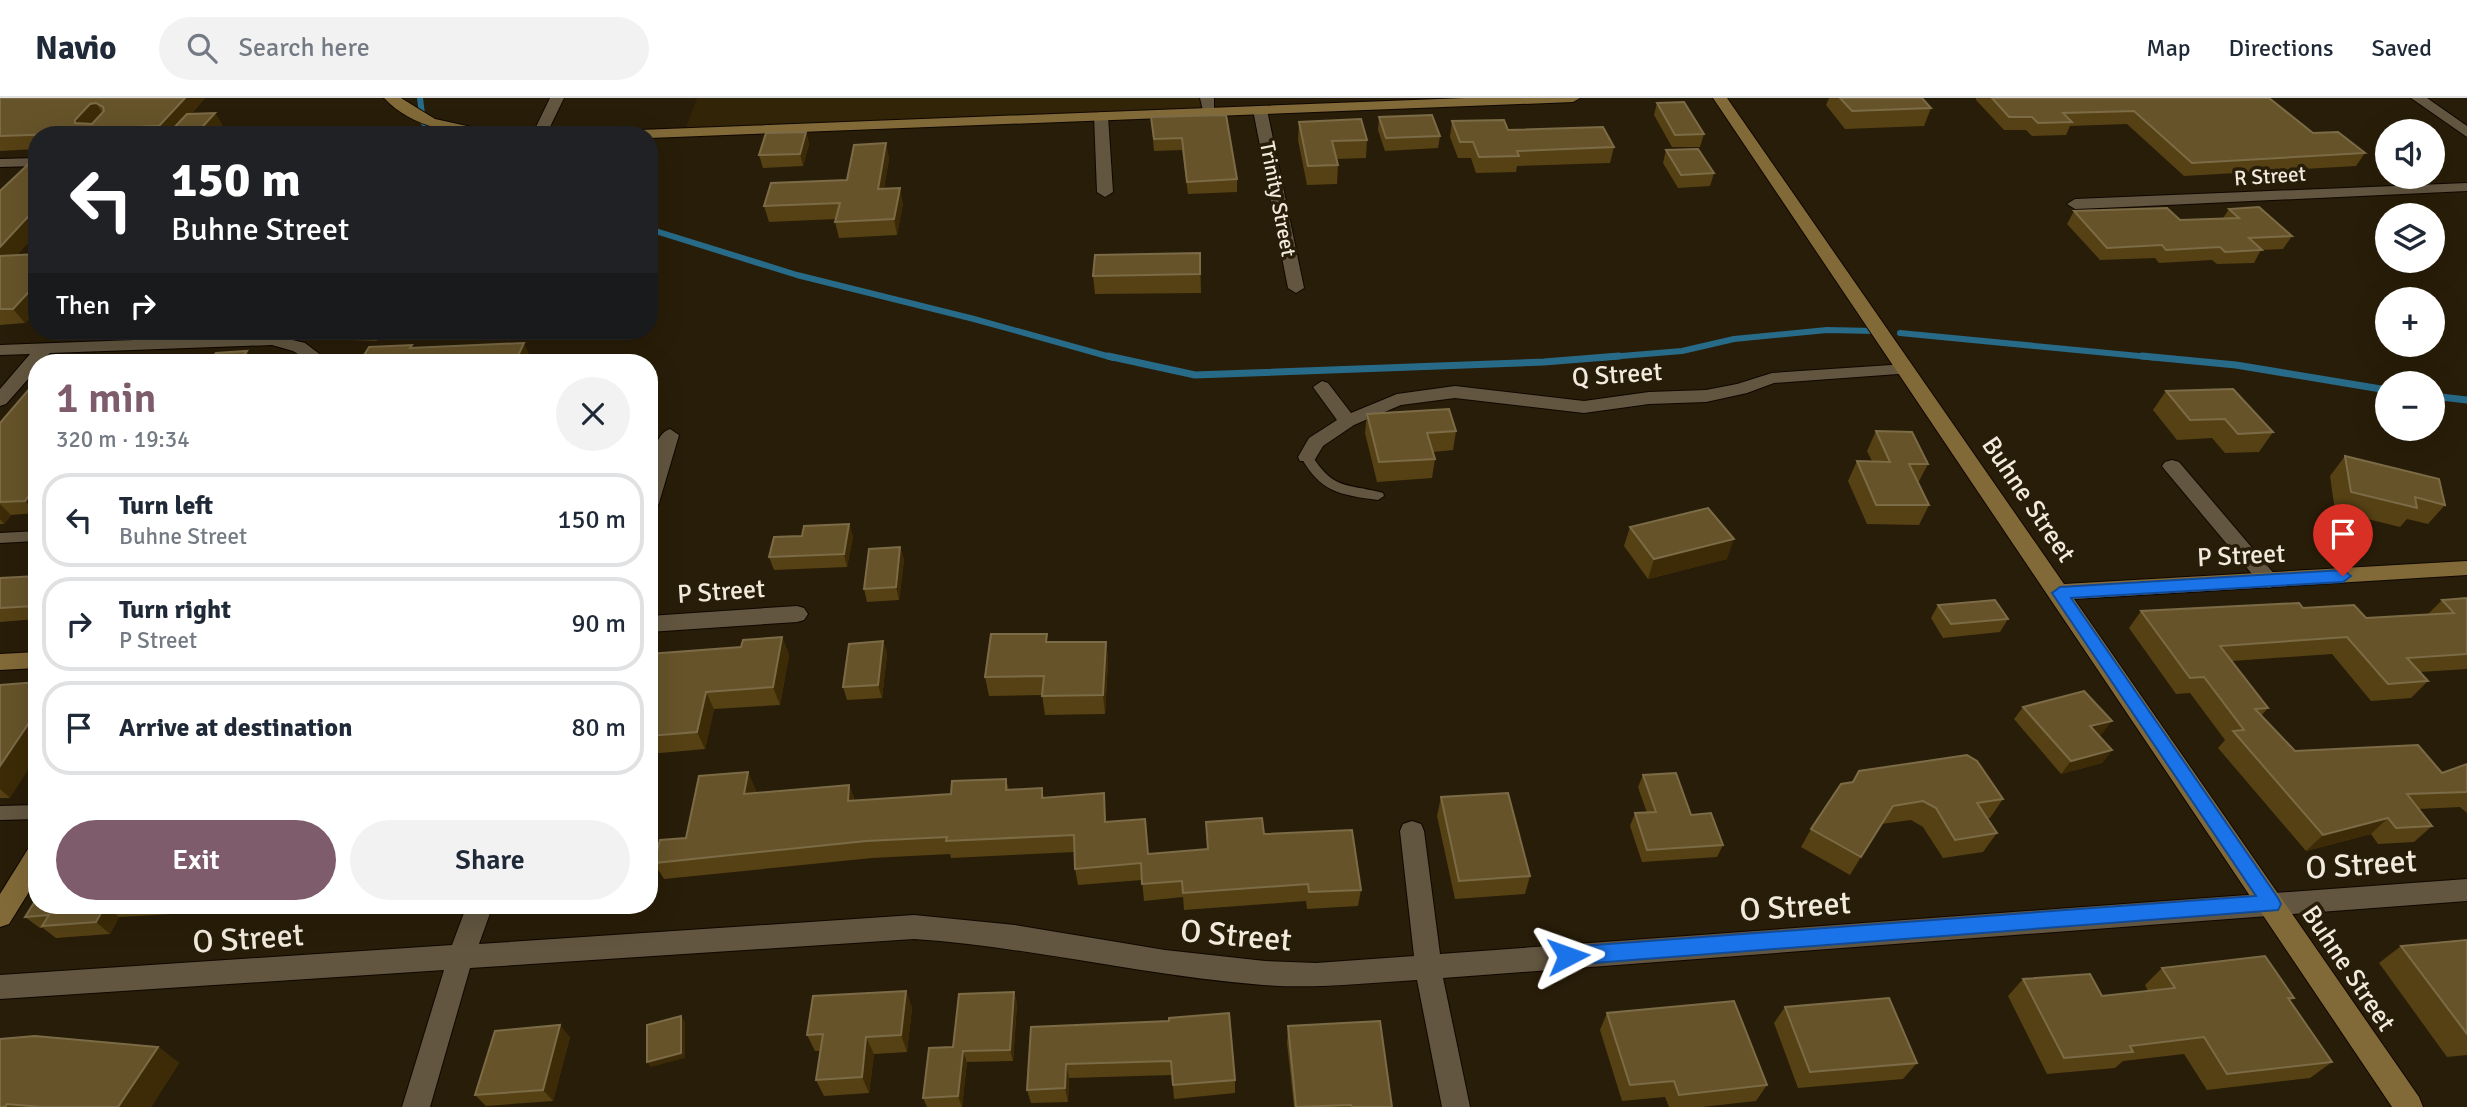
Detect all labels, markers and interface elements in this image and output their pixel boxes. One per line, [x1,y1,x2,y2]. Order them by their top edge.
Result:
search box [159,17,649,80]
text: Navio [35,28,117,69]
icon: search [183,29,221,67]
text: Search here [239,32,370,64]
text: Map [2146,33,2191,63]
text: Directions [2229,33,2334,63]
text: Saved [2372,33,2432,63]
map controls [2375,119,2445,441]
button: sound [2375,119,2445,189]
street label: Trinity Street [1254,139,1302,259]
text: 150 m [171,150,301,210]
icon: left [56,154,147,245]
street label: R Street [2233,161,2307,191]
button: layers [2375,203,2445,273]
text: Buhne Street [171,210,349,249]
icon: right [124,287,162,325]
button: + [2375,287,2445,357]
text: Then [56,290,110,322]
street label: Q Street [1571,356,1663,394]
button: − [2375,371,2445,441]
text: 1 min [56,373,157,424]
button: close [556,377,630,451]
text: 320 m · 19:34 [56,425,190,454]
street label: Buhne Street [1974,431,2082,569]
text: Turn left [119,490,213,522]
icon: left [60,501,98,539]
text: 150 m [557,504,626,536]
pin [2313,504,2373,576]
icon: arrive [2324,515,2362,553]
text: Buhne Street [119,522,247,551]
street label: P Street [2196,538,2286,574]
street label: P Street [676,573,766,611]
text: Turn right [119,594,231,626]
icon: right [60,605,98,643]
text: 90 m [571,608,626,640]
text: P Street [119,626,197,655]
icon: arrive [60,709,98,747]
text: Arrive at destination [119,712,352,744]
text: 80 m [571,712,626,744]
button: Exit [56,820,336,900]
button: Share [350,820,630,900]
street label: O Street [2304,841,2418,888]
street label: O Street [1738,883,1852,930]
street label: Buhne Street [2294,900,2402,1038]
street label: O Street [1179,911,1293,960]
street label: O Street [191,915,305,962]
position arrow [1531,919,1605,993]

